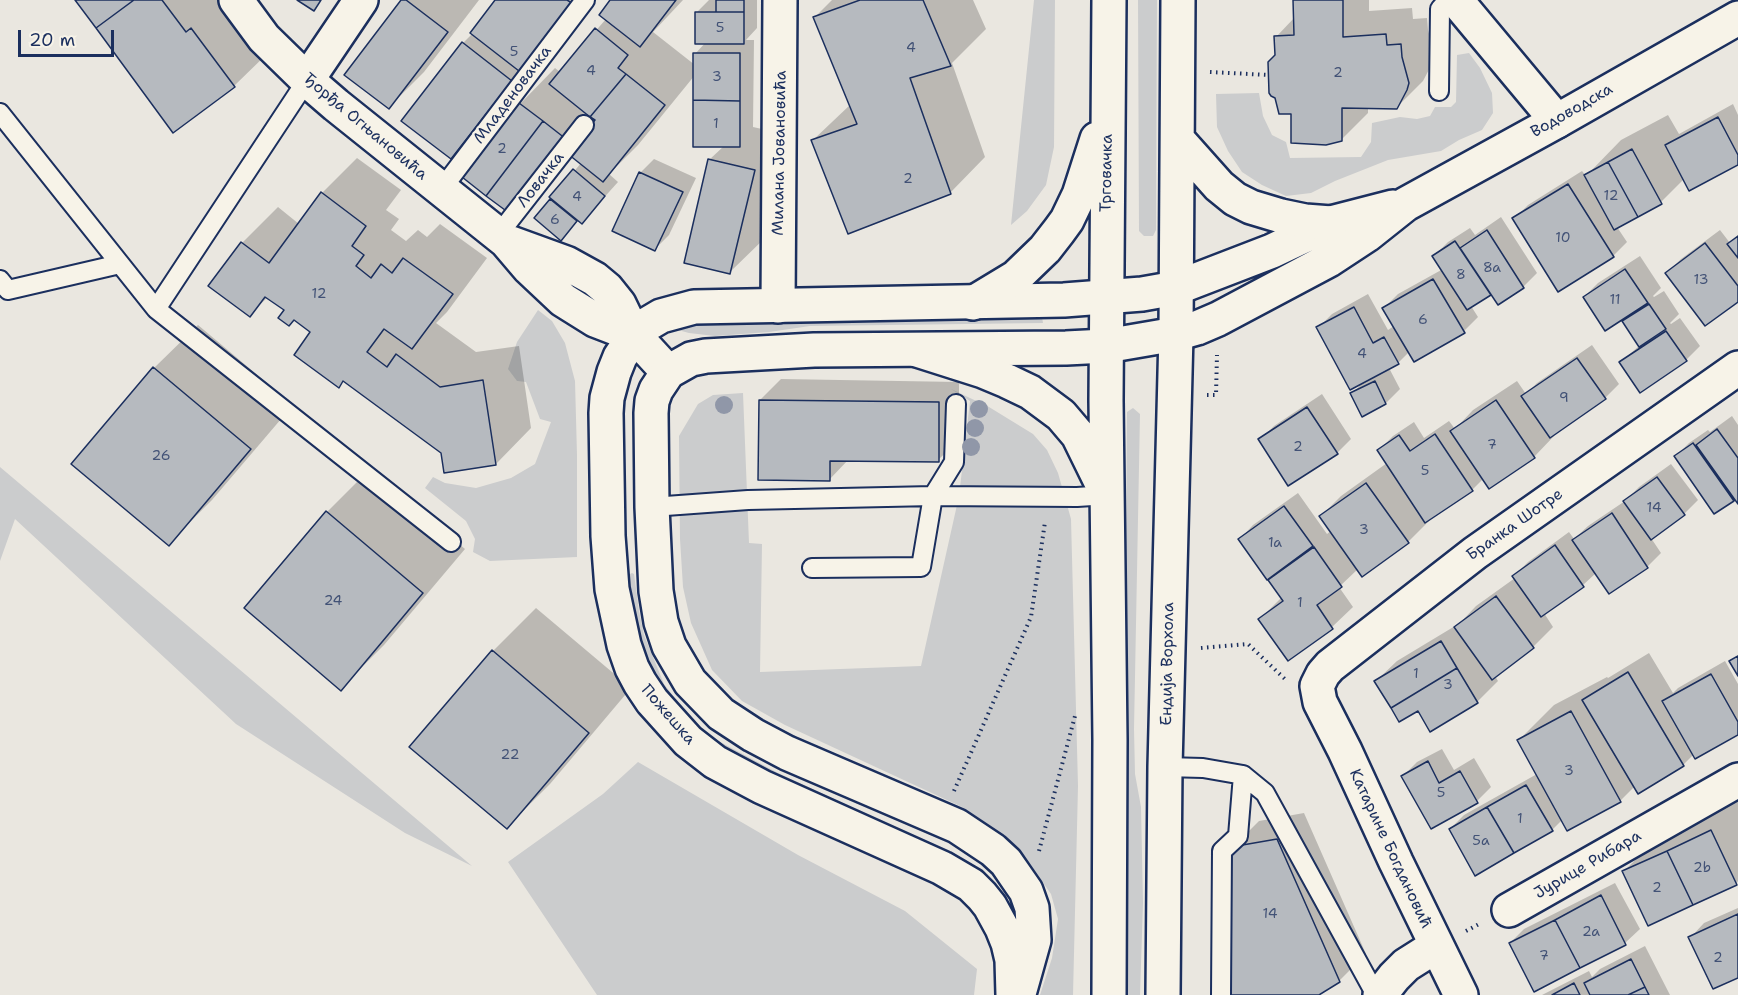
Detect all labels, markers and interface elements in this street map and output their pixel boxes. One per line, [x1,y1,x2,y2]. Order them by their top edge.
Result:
scale bar [21,18,117,56]
house number: 5 [716,20,724,36]
text: 20 m [29,28,75,52]
house number: 4 [906,40,916,56]
street label: Младеновачка [470,42,556,148]
house number: 5 [510,44,518,60]
house number: 4 [586,63,596,79]
house number: 2 [1333,65,1343,81]
house number: 3 [712,69,722,85]
street label: Ђорђа Огњановића [299,70,431,184]
street label: Милана Јовановића [769,70,791,236]
street label: Водоводска [1528,80,1616,142]
house number: 1 [713,116,719,132]
street label: Трговачка [1097,134,1117,212]
house number: 2 [497,141,507,157]
street label: Ловачка [513,148,569,212]
house number: 2 [903,171,913,187]
house number: 12 [1604,188,1618,204]
house number: 4 [572,189,582,205]
house number: 6 [550,212,560,228]
house number: 10 [1555,230,1571,246]
house number: 8a [1483,260,1501,276]
house number: 8 [1456,267,1466,283]
house number: 13 [1694,272,1708,288]
house number: 12 [312,286,326,302]
house number: 11 [1609,292,1621,308]
house number: 6 [1418,312,1428,328]
house number: 4 [1357,346,1367,362]
house number: 9 [1559,390,1569,406]
house number: 7 [1487,437,1497,453]
house number: 2 [1293,439,1303,455]
house number: 26 [152,448,170,464]
house number: 5 [1421,463,1429,479]
street label: Бранка Шотре [1463,485,1567,565]
house number: 14 [1646,500,1662,516]
house number: 3 [1359,522,1369,538]
house number: 1a [1268,535,1282,551]
house number: 24 [324,593,342,609]
house number: 1 [1297,595,1303,611]
street label: Ендија Ворхола [1157,602,1179,726]
house number: 1 [1413,666,1419,682]
house number: 3 [1443,677,1453,693]
street label: Пожешка [637,681,699,749]
house number: 22 [501,747,519,763]
house number: 3 [1564,763,1574,779]
street label: Катарине Богдановић [1345,766,1435,932]
house number: 5 [1437,785,1445,801]
house number: 1 [1517,811,1523,827]
street label: Јурице Рибара [1531,827,1645,903]
house number: 5a [1472,833,1490,849]
house number: 2b [1693,860,1711,876]
house number: 2 [1652,880,1662,896]
house number: 14 [1262,906,1278,922]
house number: 2a [1582,924,1600,940]
house number: 7 [1539,948,1549,964]
house number: 2 [1713,950,1723,966]

